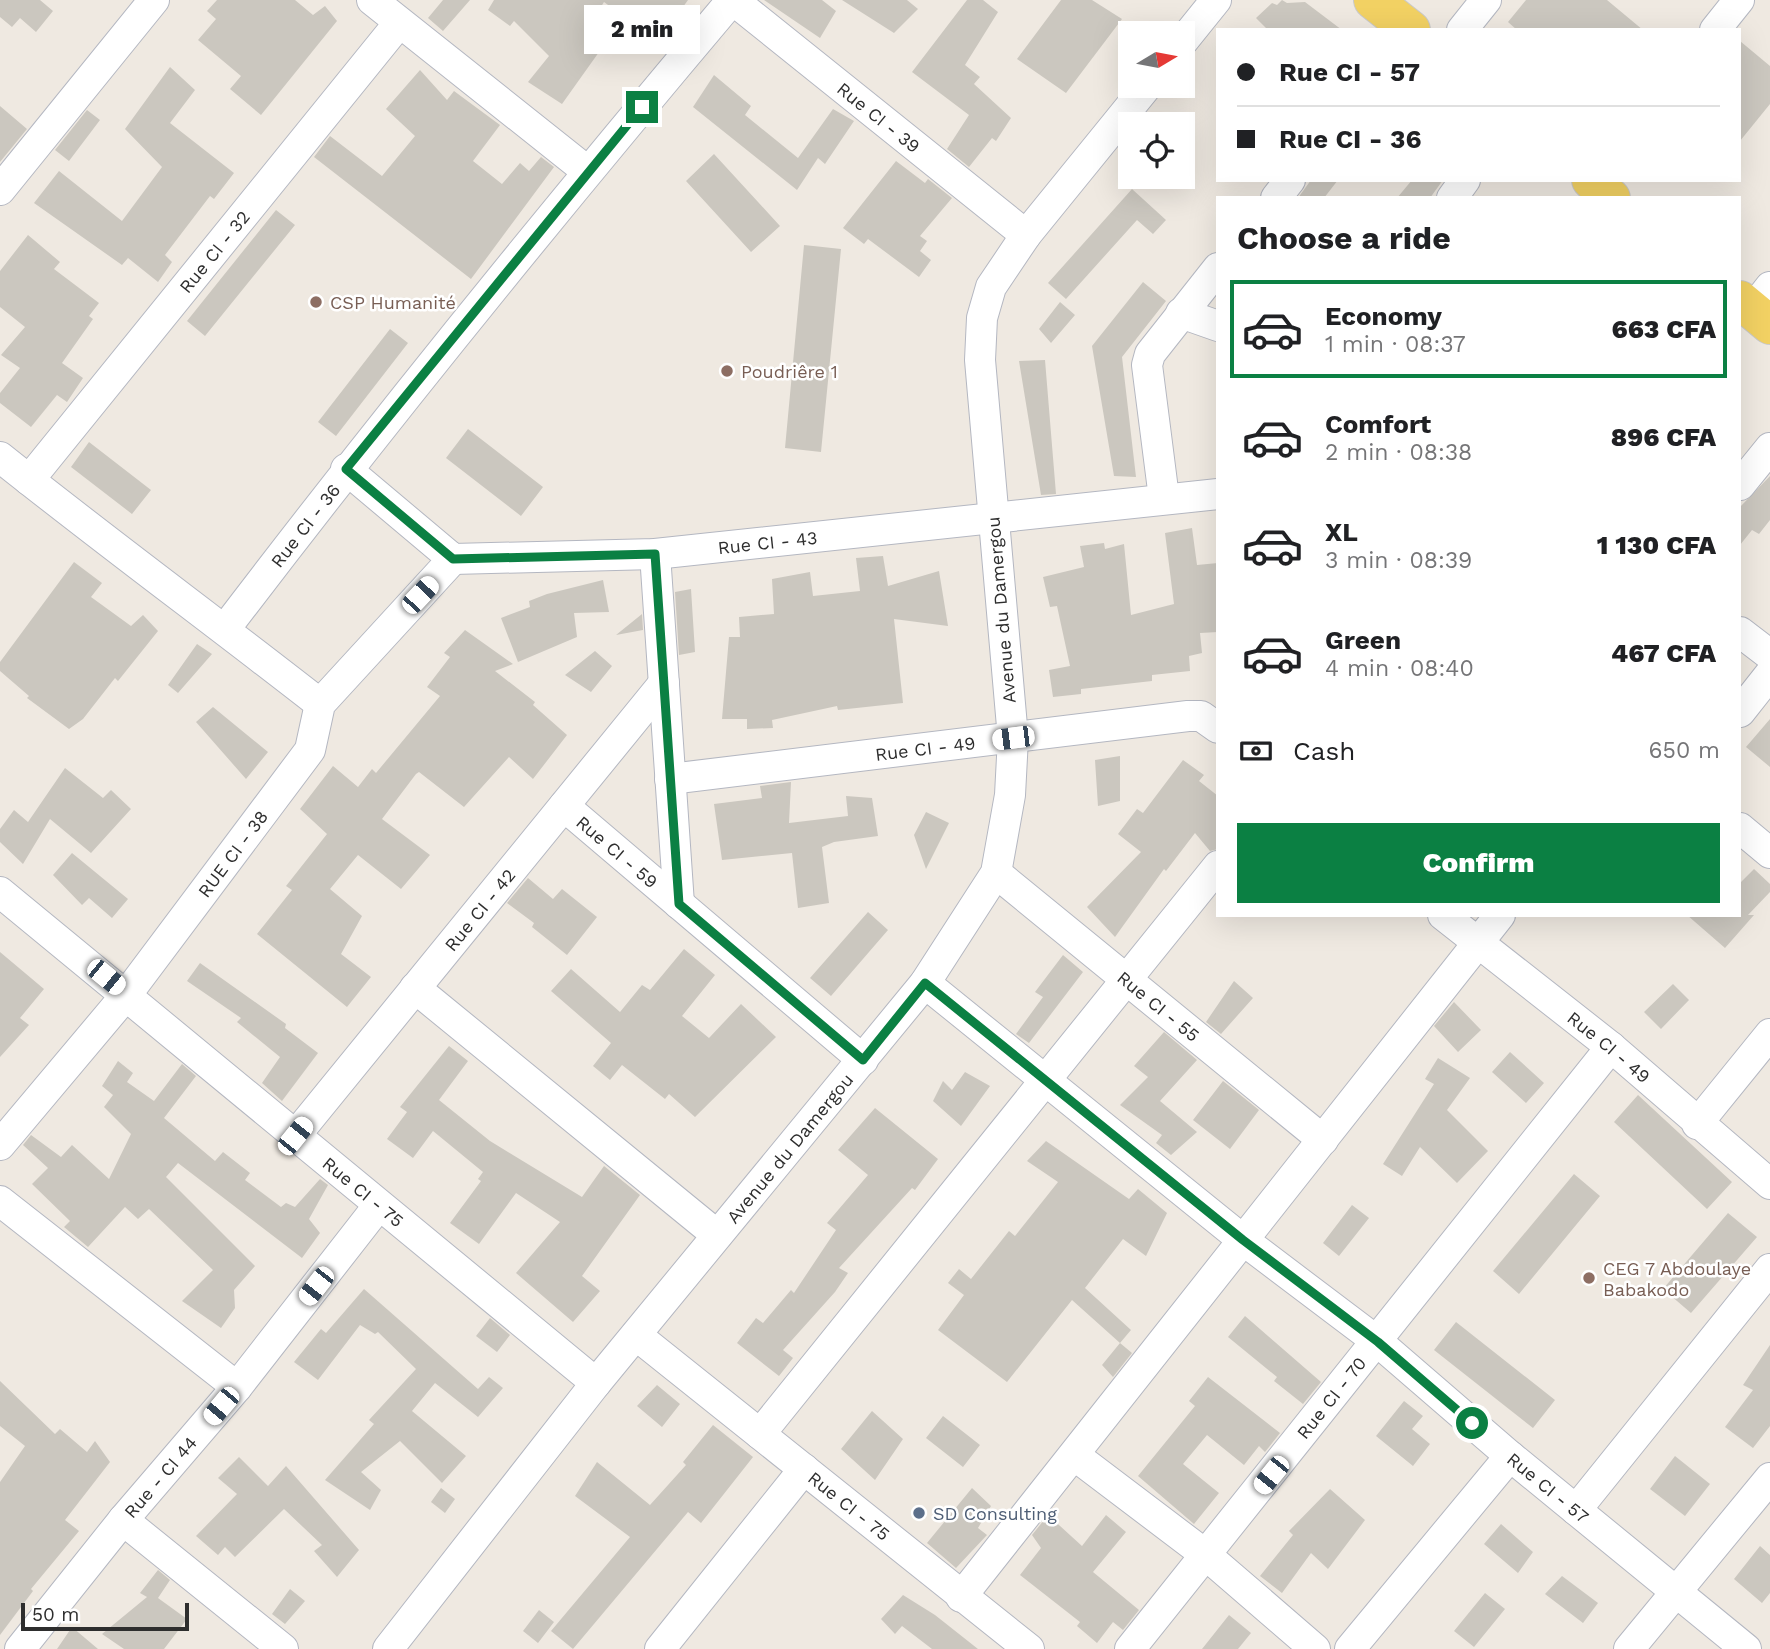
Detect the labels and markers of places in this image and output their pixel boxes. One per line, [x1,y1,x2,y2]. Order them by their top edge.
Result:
place label: CSP Humanité [330,292,456,313]
marker: CSP Humanité [308,294,324,310]
place label: Poudriêre 1 [741,361,838,382]
marker: Poudriêre 1 [719,363,735,379]
place label: CEG 7 Abdoulaye Babakodo [1603,1258,1751,1300]
marker: CEG 7 Abdoulaye Babakodo [1581,1270,1597,1286]
place label: SD Consulting [933,1503,1057,1524]
marker: SD Consulting [911,1505,927,1521]

